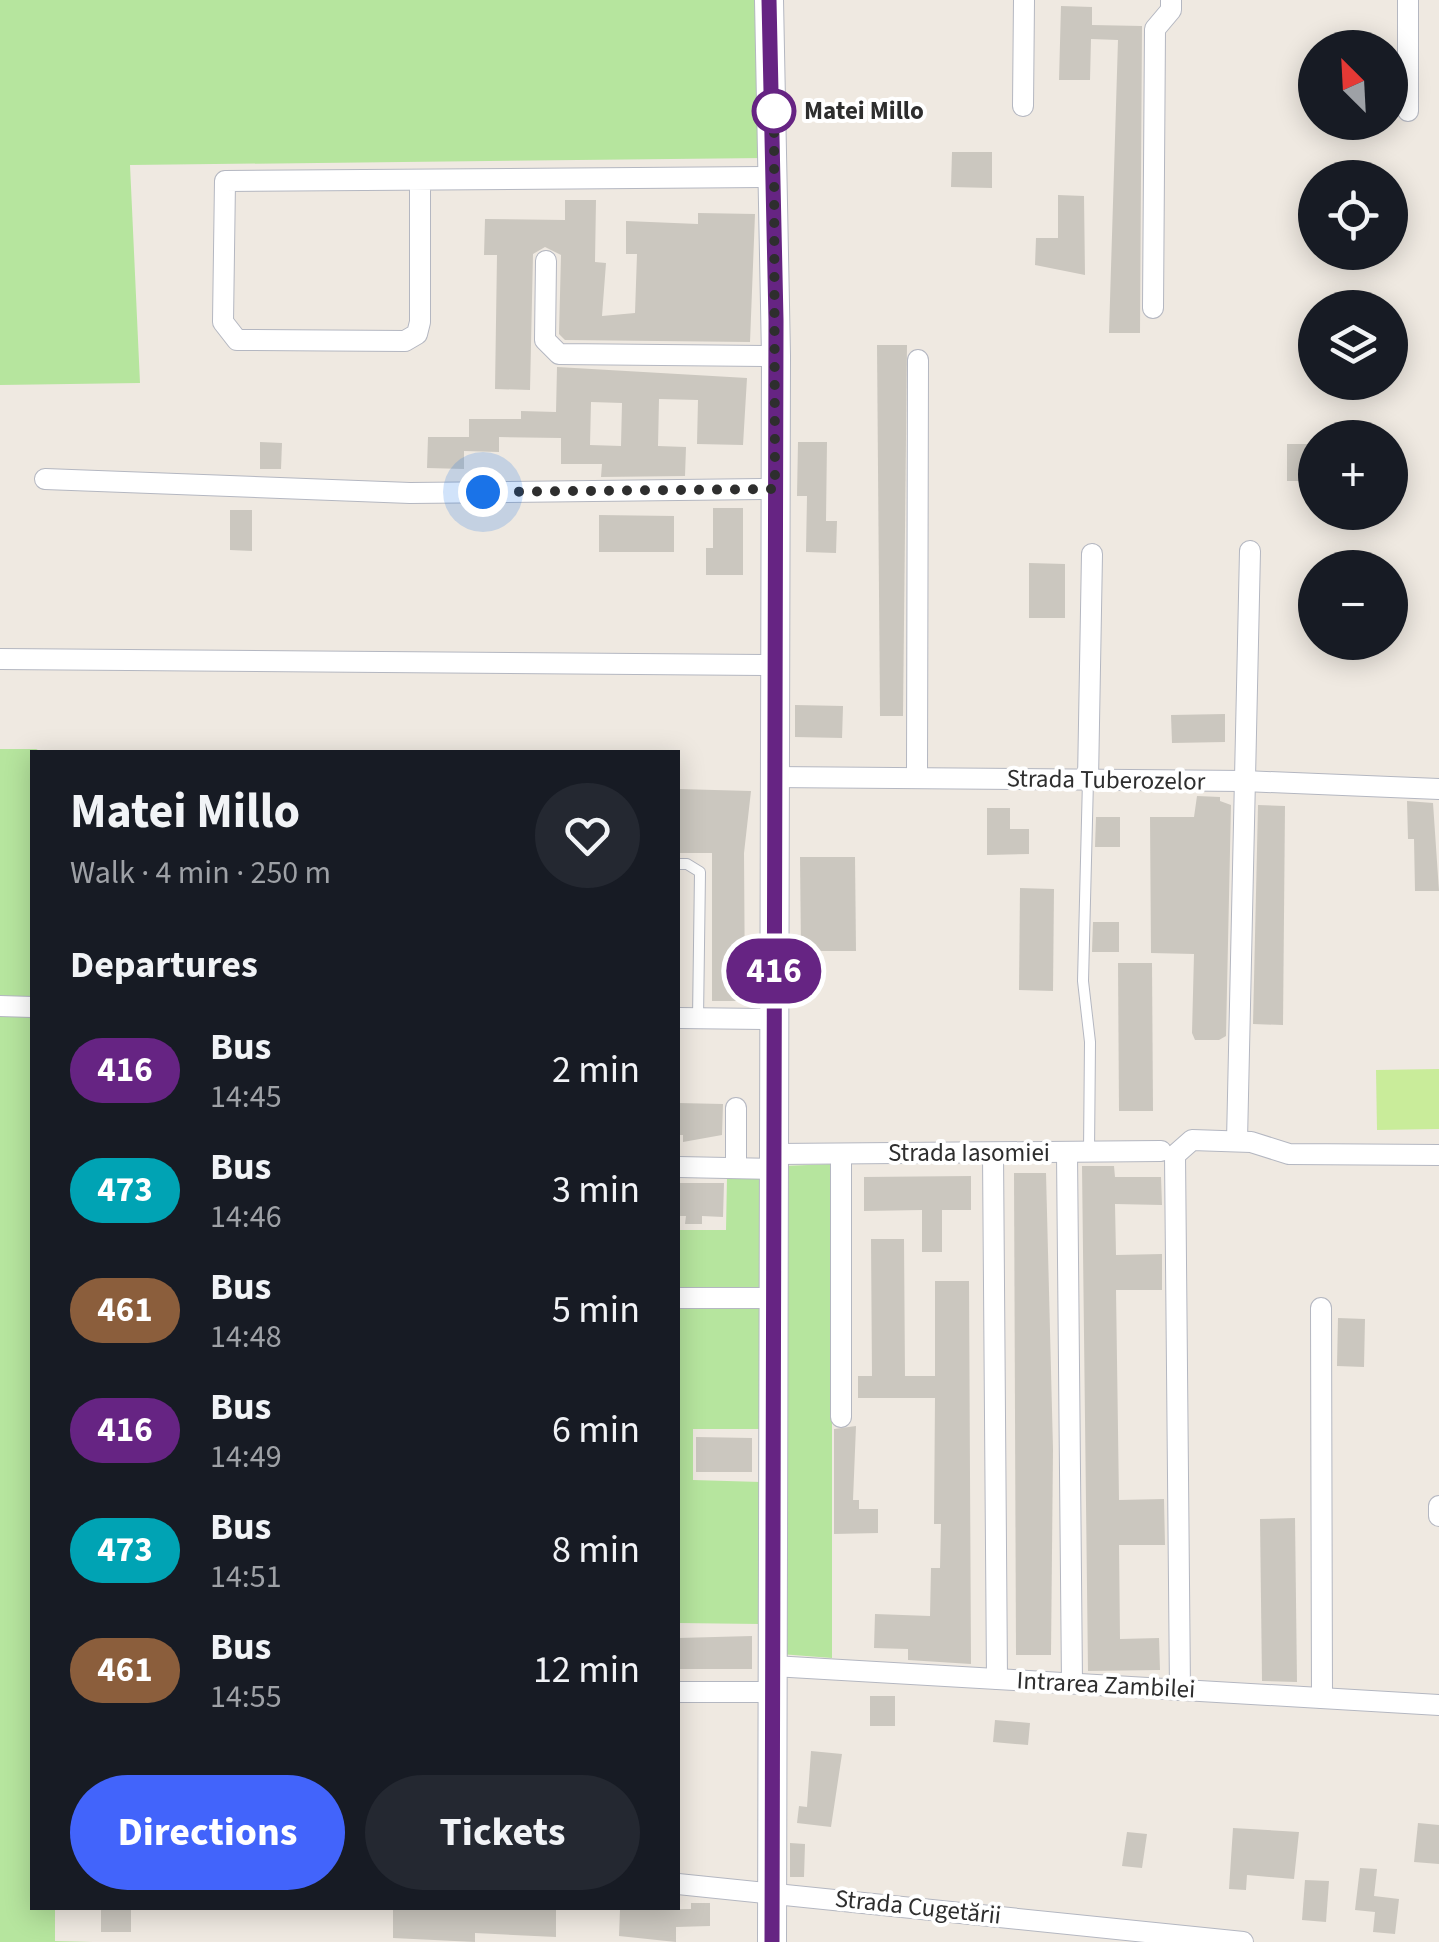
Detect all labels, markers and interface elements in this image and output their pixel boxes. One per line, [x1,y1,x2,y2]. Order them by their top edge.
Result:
north arrow [1298,30,1408,140]
map controls [1298,30,1408,660]
marker: Matei Millo [753,90,795,132]
place label: Matei Millo [804,93,924,129]
button: locate [1298,160,1408,270]
button: layers [1298,290,1408,400]
button: + [1298,420,1408,530]
your location [458,467,508,517]
button: − [1298,550,1408,660]
street label: Strada Tuberozelor [1006,760,1206,800]
text: Matei Millo [70,778,300,846]
button: heart [535,783,640,888]
text: Walk · 4 min · 250 m [70,850,331,896]
text: Departures [70,938,258,992]
line badge: 416 [716,938,832,1004]
text: 416 [746,946,802,996]
text: Bus [210,1020,271,1074]
text: 2 min [552,1043,640,1097]
text: 416 [97,1045,153,1095]
text: 14:45 [210,1074,282,1120]
street label: Strada Iasomiei [888,1135,1050,1171]
text: Bus [210,1140,271,1194]
text: 3 min [552,1163,640,1217]
text: 473 [97,1165,153,1215]
text: 14:46 [210,1194,282,1240]
text: Bus [210,1260,271,1314]
text: 5 min [552,1283,640,1337]
text: 461 [97,1285,153,1335]
text: 14:48 [210,1314,282,1360]
text: Bus [210,1380,271,1434]
text: 6 min [552,1403,640,1457]
text: 416 [97,1405,153,1455]
text: 14:49 [210,1434,282,1480]
text: Bus [210,1500,271,1554]
text: 8 min [552,1523,640,1577]
text: 473 [97,1525,153,1575]
text: 14:51 [210,1554,282,1600]
text: Bus [210,1620,271,1674]
text: 12 min [533,1643,640,1697]
text: 461 [97,1645,153,1695]
street label: Intrarea Zambilei [1016,1662,1196,1708]
text: 14:55 [210,1674,282,1720]
button: Directions [70,1775,345,1890]
button: Tickets [365,1775,640,1890]
street label: Strada Cugetării [833,1880,1003,1934]

